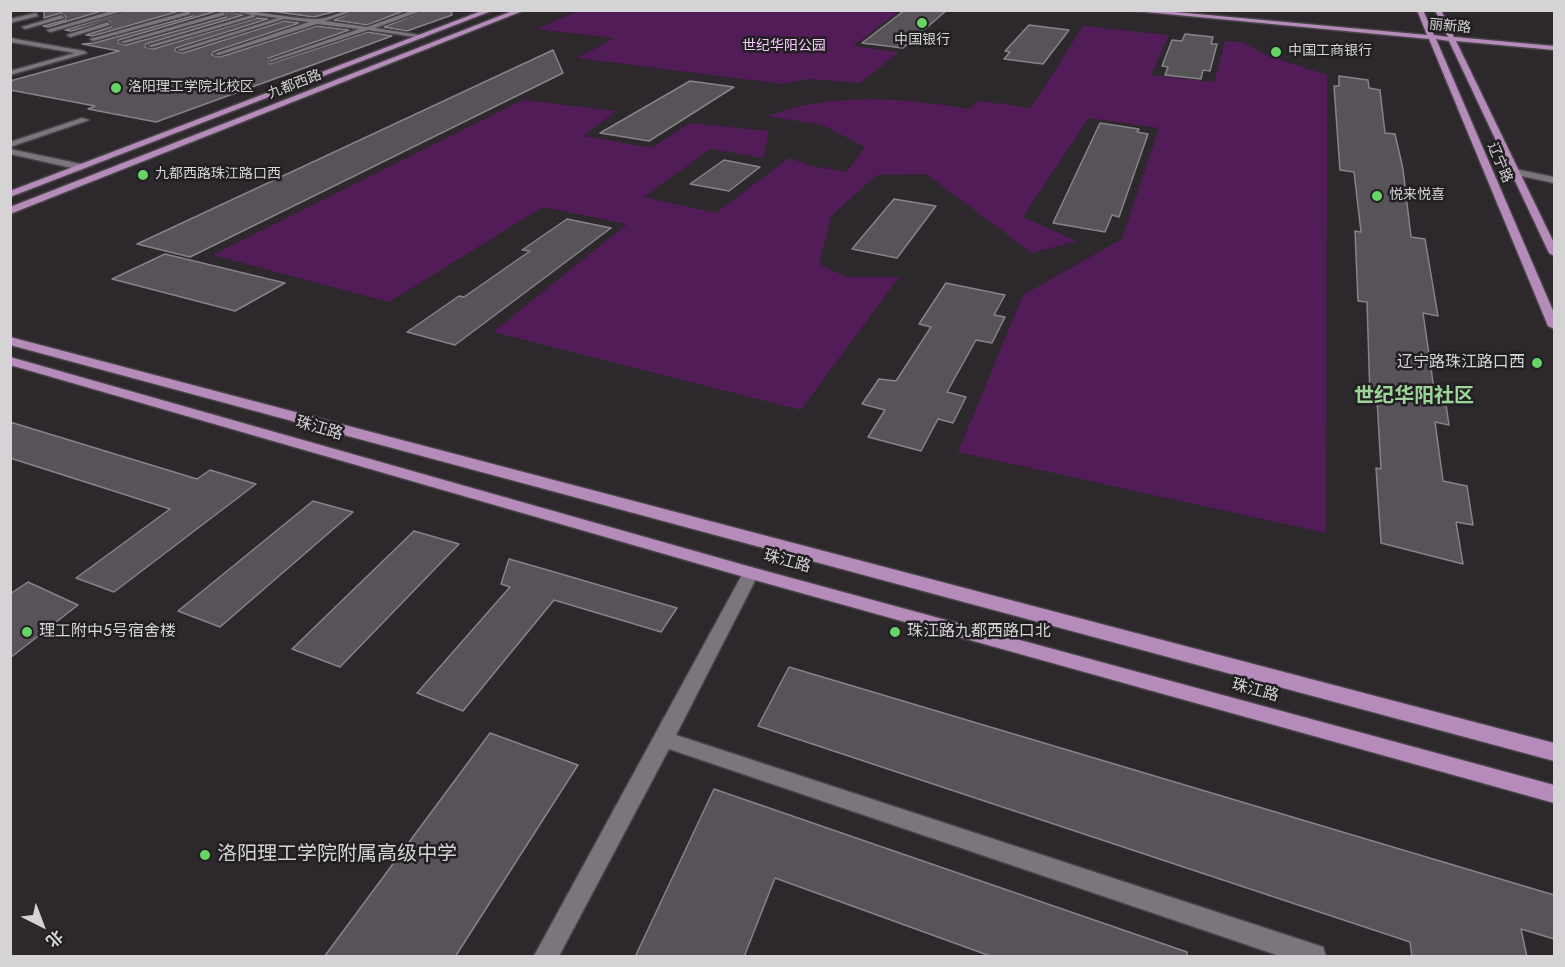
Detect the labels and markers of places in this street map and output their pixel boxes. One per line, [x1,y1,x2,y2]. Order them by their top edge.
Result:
marker: 中国银行 [915,16,929,30]
place label: 中国银行 [894,33,950,49]
place label: 中国工商银行 [1288,44,1372,60]
marker: 中国工商银行 [1269,45,1283,59]
place label: 洛阳理工学院北校区 [128,80,254,96]
marker: 洛阳理工学院北校区 [109,81,123,95]
place label: 九都西路珠江路口西 [155,167,281,183]
marker: 九都西路珠江路口西 [136,168,150,182]
place label: 悦来悦喜 [1389,188,1445,204]
marker: 悦来悦喜 [1370,189,1384,203]
place label: 辽宁路珠江路口西 [1397,353,1525,373]
marker: 辽宁路珠江路口西 [1530,356,1544,370]
place label: 理工附中5号宿舍楼 [39,622,176,642]
place label: 珠江路九都西路口北 [907,622,1051,642]
marker: 理工附中5号宿舍楼 [20,625,34,639]
marker: 珠江路九都西路口北 [888,625,902,639]
place label: 洛阳理工学院附属高级中学 [217,843,457,867]
marker: 洛阳理工学院附属高级中学 [198,848,212,862]

